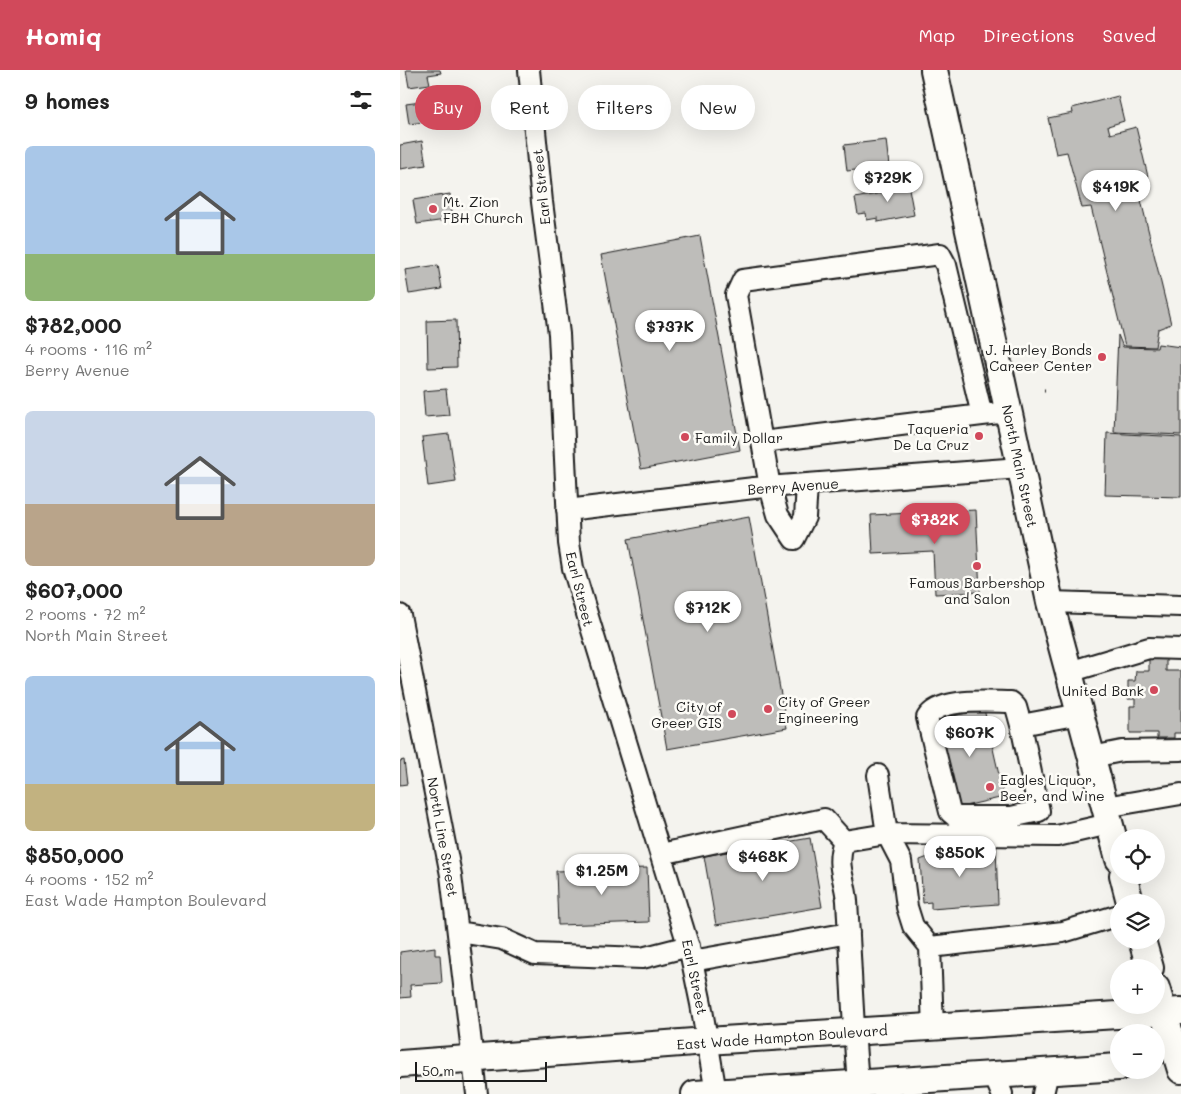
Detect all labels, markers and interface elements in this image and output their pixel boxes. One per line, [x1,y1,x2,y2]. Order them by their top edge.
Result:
text: Homiq [25,20,102,51]
text: Map [918,23,955,47]
text: Directions [983,23,1075,47]
text: Saved [1103,23,1156,47]
chip: Buy [415,85,481,130]
chip: Rent [491,85,568,130]
chip: Filters [578,85,671,130]
chip: New [681,85,755,130]
icon: filters [347,86,375,114]
text: 9 homes [25,87,110,114]
street label: Earl Street [528,148,554,226]
pin: $729K [853,160,923,203]
text: $729K [864,166,912,187]
pin: $419K [1081,170,1151,212]
text: $419K [1092,175,1140,196]
icon: home [155,178,245,268]
place label: Mt. Zion FBH Church [443,192,523,227]
marker: Mt. Zion FBH Church [427,203,439,215]
pin: $737K [635,310,705,352]
text: $782,000 [25,311,121,338]
text: $737K [646,315,694,336]
text: 4 rooms · 116 m² [25,338,152,359]
place label: J. Harley Bonds Career Center [986,340,1092,375]
marker: J. Harley Bonds Career Center [1096,351,1108,363]
text: Berry Avenue [25,359,130,380]
street label: North Main Street [998,403,1042,529]
place label: Taqueria De La Cruz [893,419,969,454]
place label: Family Dollar [695,428,783,447]
marker: Taqueria De La Cruz [973,430,985,442]
marker: Family Dollar [679,431,691,443]
icon: home [155,443,245,533]
street label: Berry Avenue [747,473,839,499]
pin: $782K [900,502,970,545]
text: $782K [911,508,959,529]
street label: Earl Street [562,550,598,628]
marker: Famous Barbershop and Salon [971,560,983,572]
place label: Famous Barbershop and Salon [909,573,1045,608]
text: $607,000 [25,576,123,603]
pin: $712K [673,590,743,633]
text: $712K [685,596,731,617]
text: 2 rooms · 72 m² [25,603,146,624]
text: North Main Street [25,624,168,645]
place label: United Bank [1062,681,1144,700]
marker: United Bank [1148,684,1160,696]
place label: City of Greer Engineering [778,692,870,727]
place label: City of Greer GIS [651,697,723,732]
marker: City of Greer Engineering [762,703,774,715]
icon: home [155,708,245,798]
marker: City of Greer GIS [726,708,738,720]
pin: $607K [935,716,1005,758]
text: $607K [945,721,995,742]
place label: Eagles Liquor, Beer, and Wine [1000,770,1105,805]
street label: North Line Street [423,776,463,898]
marker: Eagles Liquor, Beer, and Wine [984,781,996,793]
map controls [1110,829,1165,1079]
button: locate [1110,829,1165,884]
pin: $850K [925,836,995,878]
pin: $468K [728,840,798,882]
text: $850,000 [25,841,124,868]
text: $850K [935,841,985,862]
text: $468K [738,845,788,866]
pin: $1.25M [561,854,643,896]
text: $1.25M [575,859,629,880]
text: 4 rooms · 152 m² [25,868,154,889]
text: East Wade Hampton Boulevard [25,889,266,910]
button: layers [1110,894,1165,949]
street label: Earl Street [678,938,712,1016]
button: + [1110,959,1165,1014]
street label: East Wade Hampton Boulevard [676,1020,888,1054]
button: − [1110,1024,1165,1079]
scale bar [415,1059,548,1082]
text: 50 m [422,1061,454,1080]

